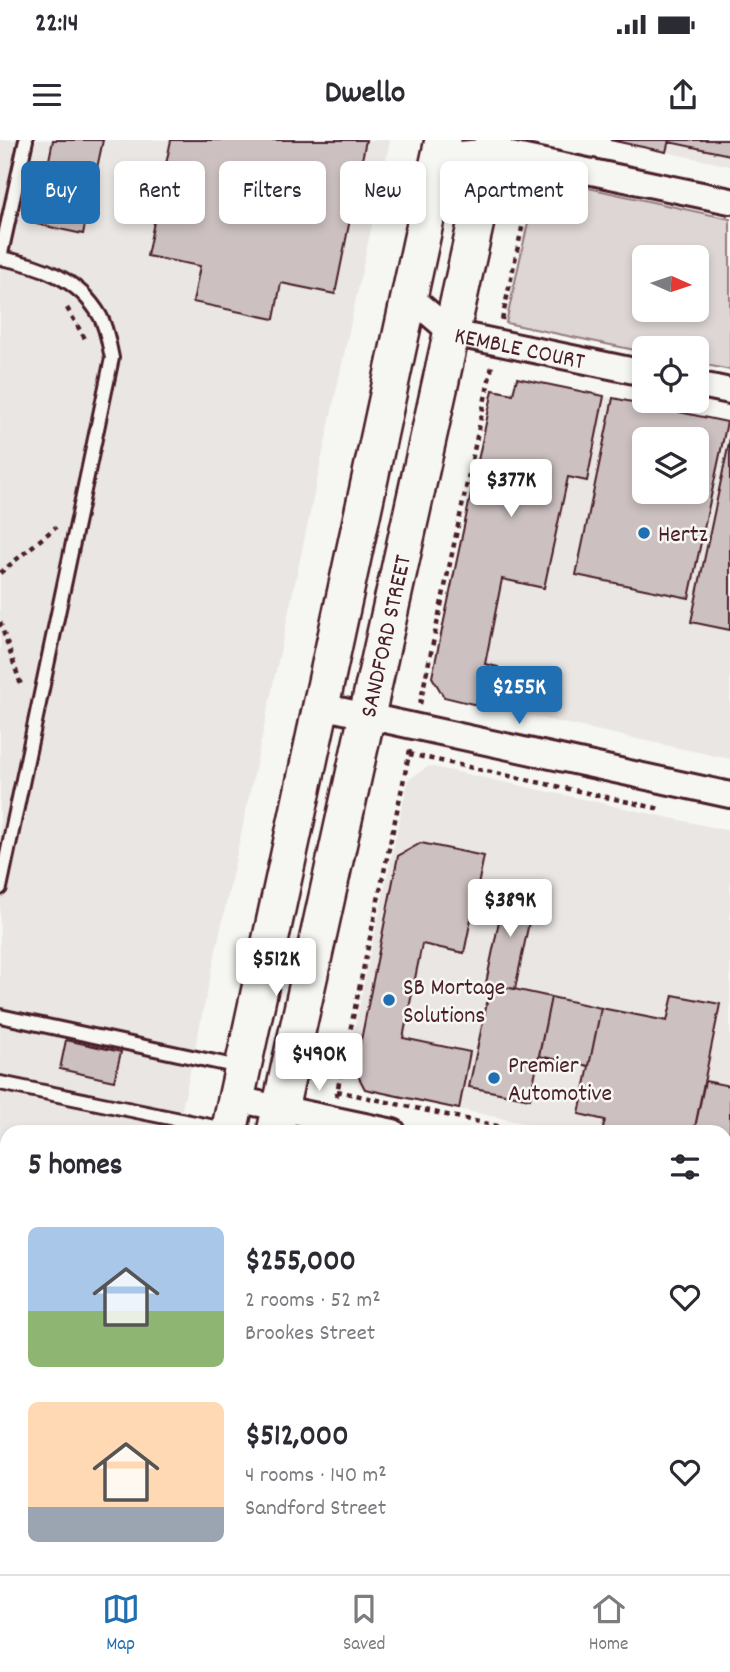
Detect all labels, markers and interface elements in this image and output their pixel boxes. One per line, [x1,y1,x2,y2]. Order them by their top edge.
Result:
text: 22:14 [35,6,79,43]
text: Dwello [325,72,405,118]
icon: menu [28,76,66,114]
icon: share [664,76,702,114]
chip: Buy [21,161,100,224]
chip: Rent [114,161,205,224]
chip: Filters [219,161,326,224]
chip: New [340,161,426,224]
chip: Apartment [440,161,588,224]
north arrow [632,245,709,322]
map controls [632,245,709,504]
street label: KEMBLE COURT [451,320,588,380]
button: locate [632,336,709,413]
button: layers [632,427,709,504]
pin: $377K [462,460,560,519]
text: $377K [486,465,536,498]
place label: Hertz [658,519,708,553]
marker: Hertz [636,525,652,541]
street label: SANDFORD STREET [353,552,422,721]
pin: $255K [470,666,568,726]
text: $255K [492,672,546,705]
pin: $389K [461,880,559,939]
text: $389K [484,885,536,918]
pin: $512K [227,938,325,998]
text: $512K [252,944,300,977]
place label: SB Mortage Solutions [403,972,505,1034]
marker: SB Mortage Solutions [381,992,397,1008]
pin: $490K [270,1034,368,1093]
text: $490K [292,1039,346,1072]
place label: Premier Automotive [508,1050,612,1112]
marker: Premier Automotive [486,1070,502,1086]
text: 5 homes [28,1146,122,1189]
icon: filters [666,1148,704,1186]
text: $255,000 [245,1242,356,1285]
icon: home [84,1255,168,1339]
icon: heart [666,1278,704,1316]
text: 2 rooms · 52 m² [245,1285,381,1318]
text: Brookes Street [245,1318,375,1351]
text: $512,000 [245,1417,349,1460]
icon: home [84,1430,168,1514]
icon: heart [666,1453,704,1491]
text: 4 rooms · 140 m² [245,1460,387,1493]
text: Sandford Street [245,1493,386,1526]
tab: Map [102,1590,140,1659]
tab: Saved [343,1590,385,1659]
tab: Home [589,1590,628,1659]

